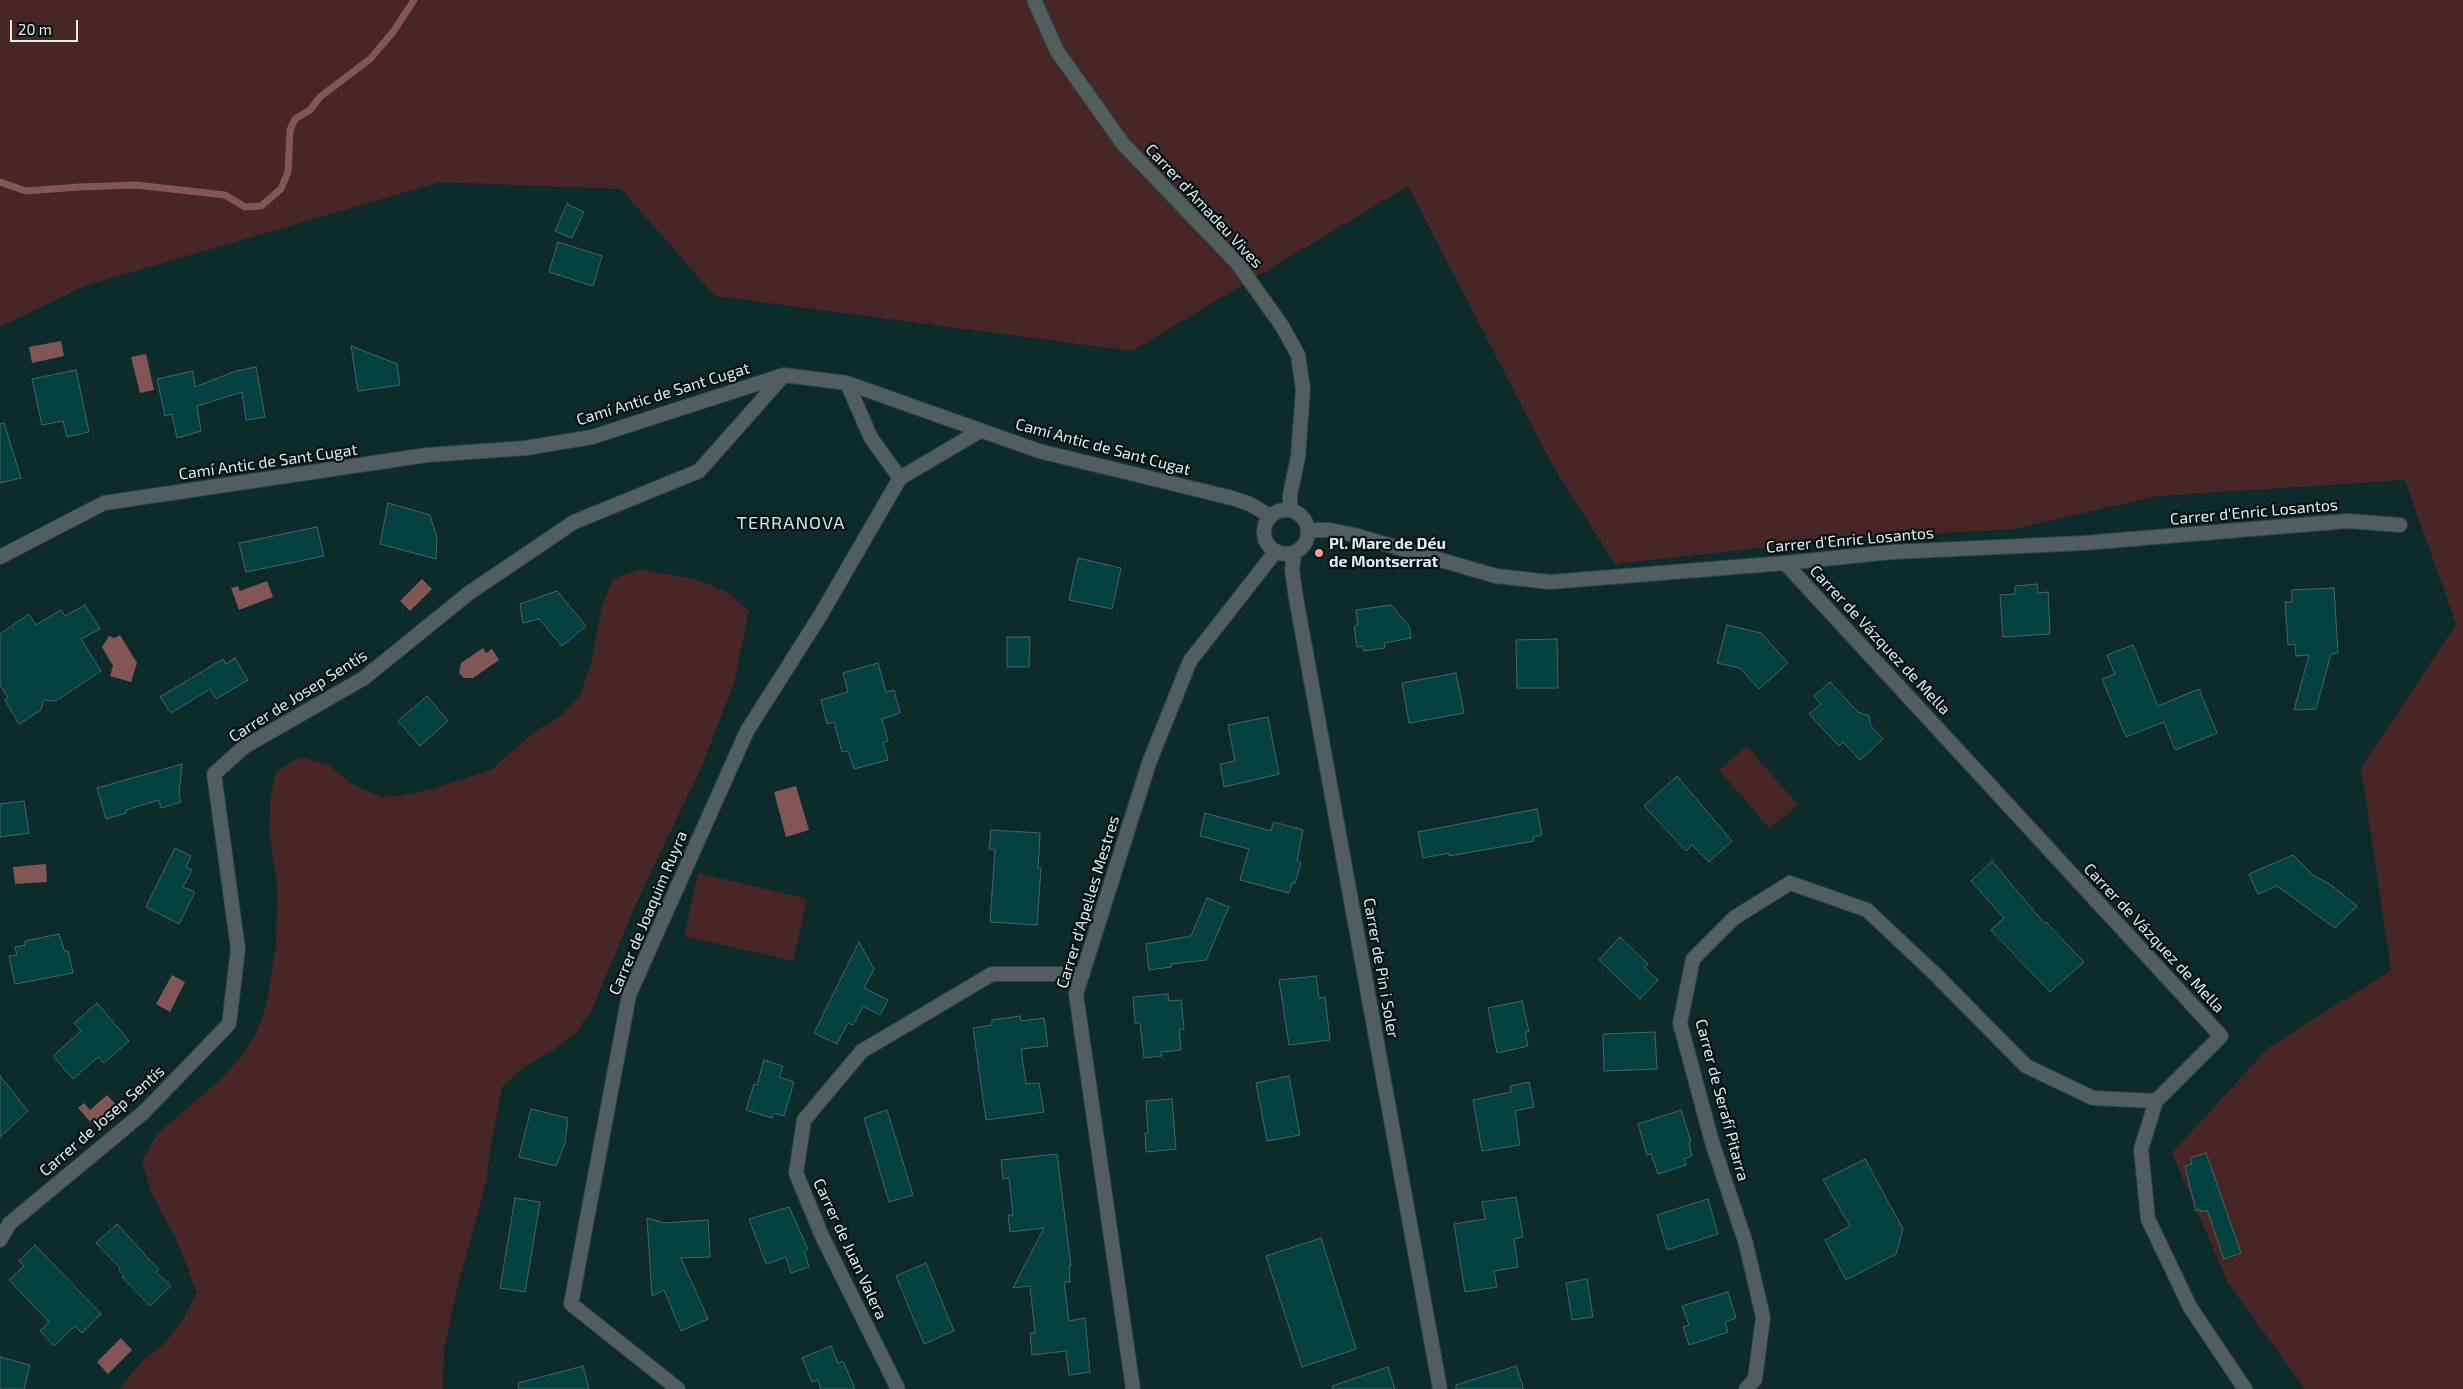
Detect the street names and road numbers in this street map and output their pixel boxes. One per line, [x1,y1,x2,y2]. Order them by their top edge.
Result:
street label: Carrer d'Amadeu Vives [1141,140,1267,272]
street label: Camí Antic de Sant Cugat [574,358,752,430]
street label: Camí Antic de Sant Cugat [1013,414,1193,480]
street label: Camí Antic de Sant Cugat [177,440,359,484]
street label: Carrer d'Enric Losantos [2169,495,2339,529]
street label: Carrer d'Enric Losantos [1765,523,1935,557]
street label: Carrer de Vázquez de Mella [1806,561,1954,719]
street label: Carrer de Josep Sentís [225,646,371,746]
street label: Carrer d'Apel·les Mestres [1053,813,1123,991]
street label: Carrer de Joaquim Ruyra [605,828,691,998]
street label: Carrer de Vázquez de Mella [2080,859,2228,1017]
street label: Carrer de Pin i Soler [1359,896,1403,1040]
street label: Carrer de Serafí Pitarra [1691,1017,1753,1183]
street label: Carrer de Josep Sentís [35,1061,169,1181]
street label: Carrer de Juan Valera [809,1175,891,1323]

